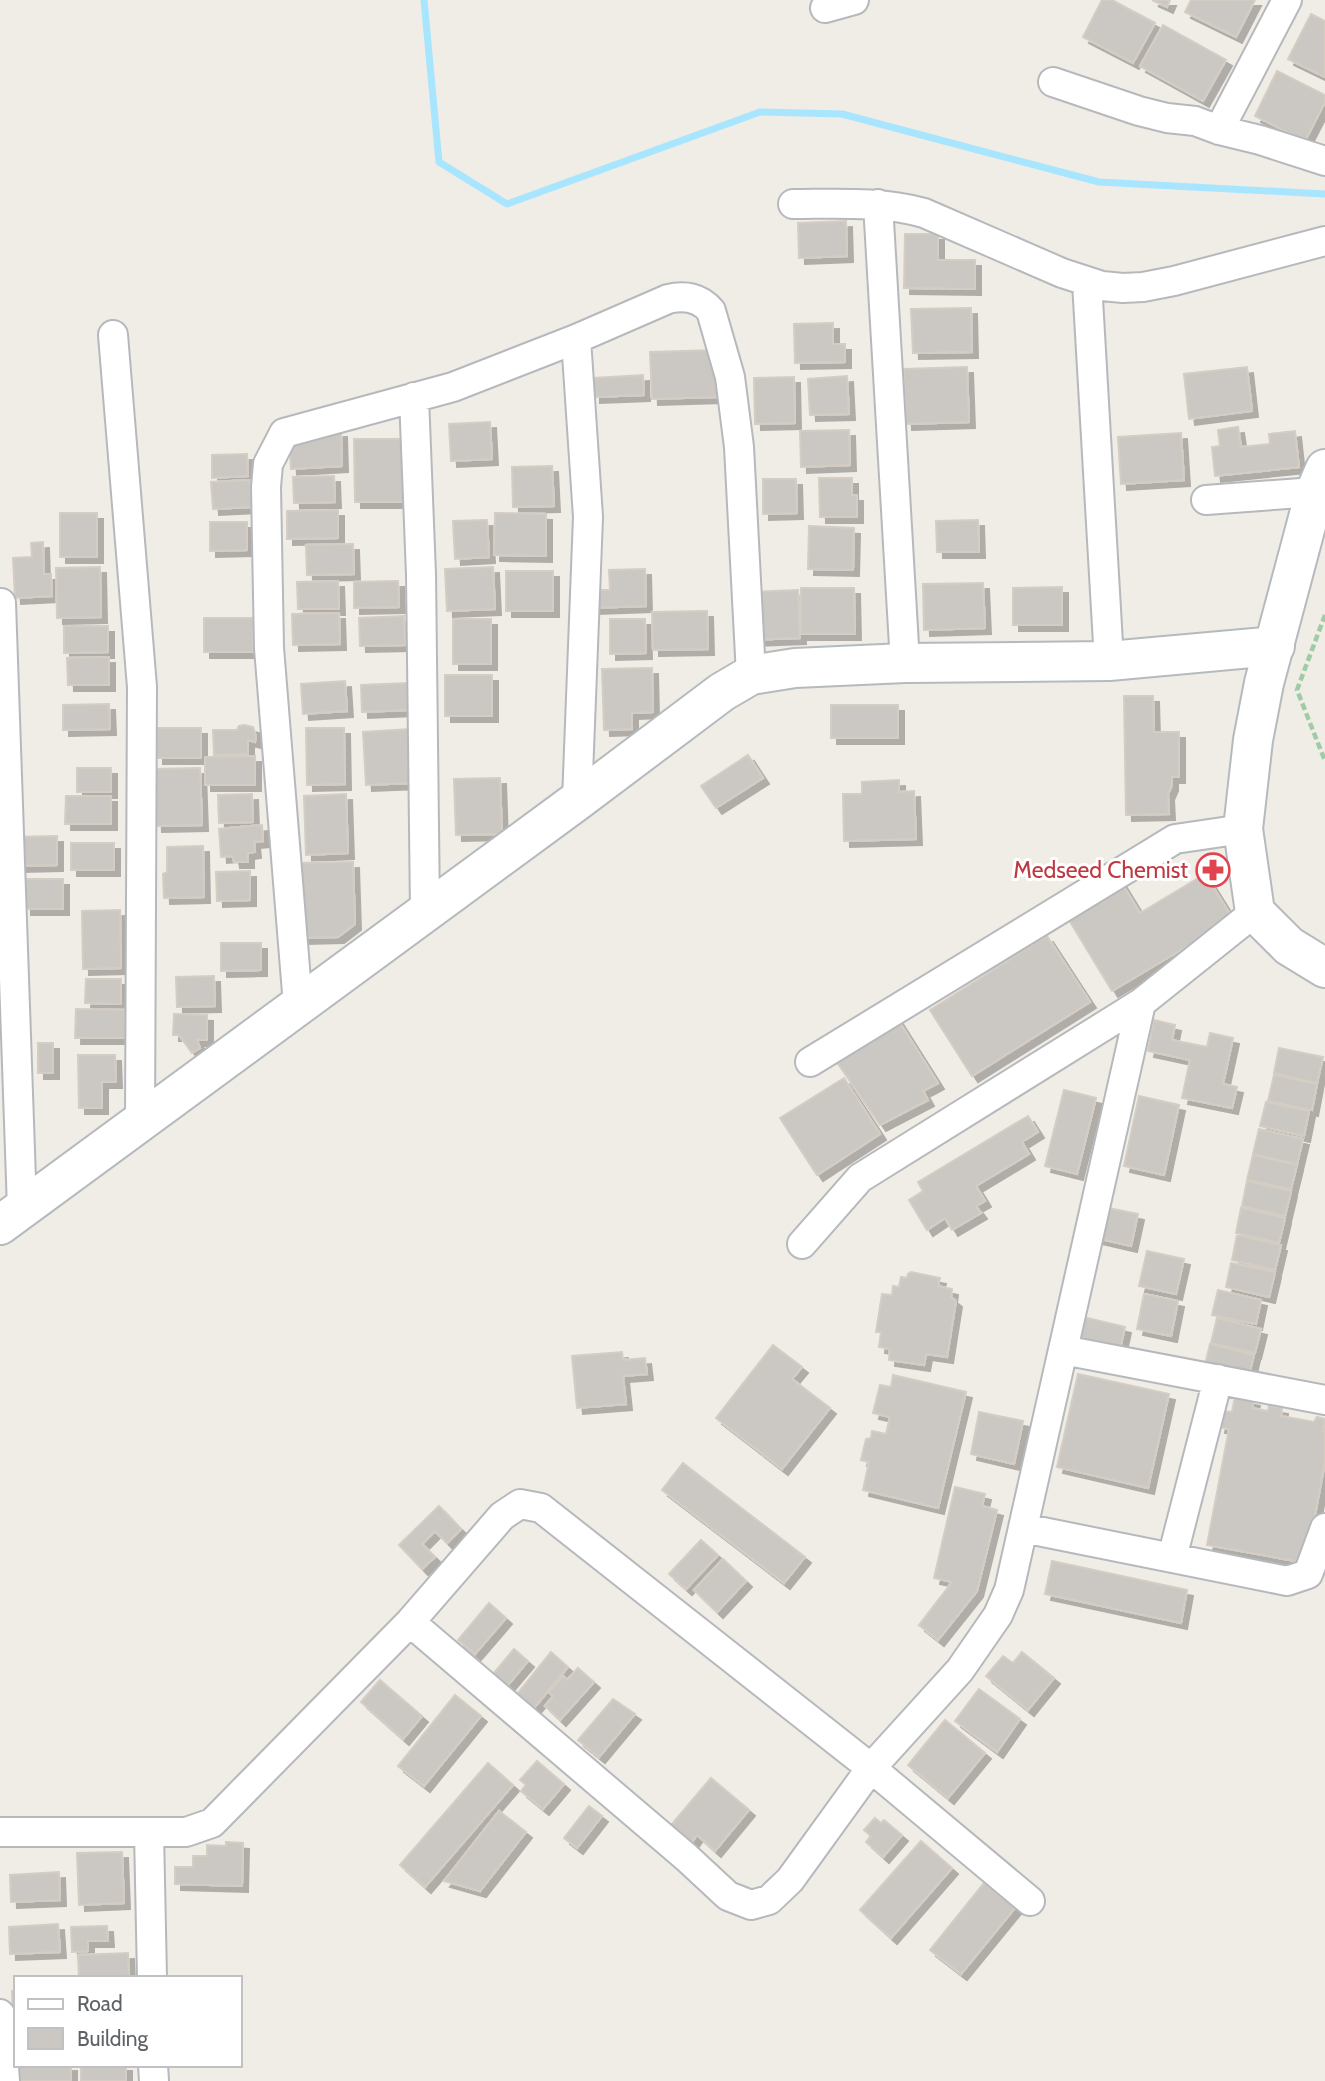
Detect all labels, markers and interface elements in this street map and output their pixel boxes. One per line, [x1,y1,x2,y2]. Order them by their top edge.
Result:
pharmacy icon: Medseed Chemist [1194,851,1232,889]
place label: Medseed Chemist [1013,856,1188,884]
legend [14,1976,242,2067]
text: Road [77,1991,123,2016]
text: Building [77,2026,149,2051]

